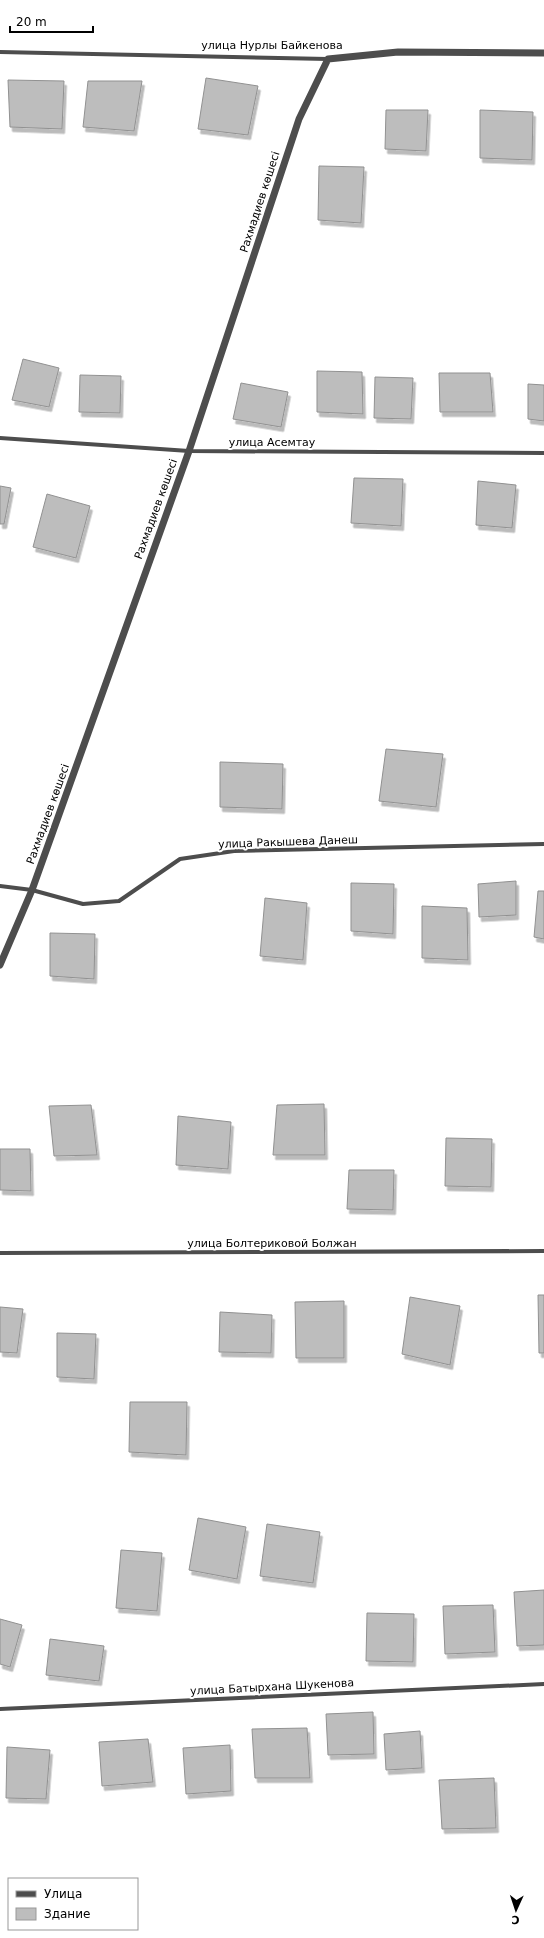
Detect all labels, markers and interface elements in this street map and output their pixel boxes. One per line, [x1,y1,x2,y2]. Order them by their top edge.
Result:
scale bar [10,8,93,34]
text: 20 m [16,15,47,29]
street label: улица Нурлы Байкенова [201,39,343,52]
street label: Рахмадиев көшесі [237,150,283,254]
street label: улица Асемтау [229,436,316,449]
street label: Рахмадиев көшесі [132,457,180,561]
street label: Рахмадиев көшесі [24,762,72,866]
street label: улица Ракышева Данеш [218,833,358,851]
street label: улица Болтериковой Болжан [187,1237,357,1250]
street label: улица Батырхана Шукенова [190,1676,354,1698]
legend [8,1878,138,1930]
text: Улица [44,1887,82,1901]
north arrow [496,1890,536,1930]
text: Здание [44,1907,90,1921]
text: С [511,1913,520,1926]

